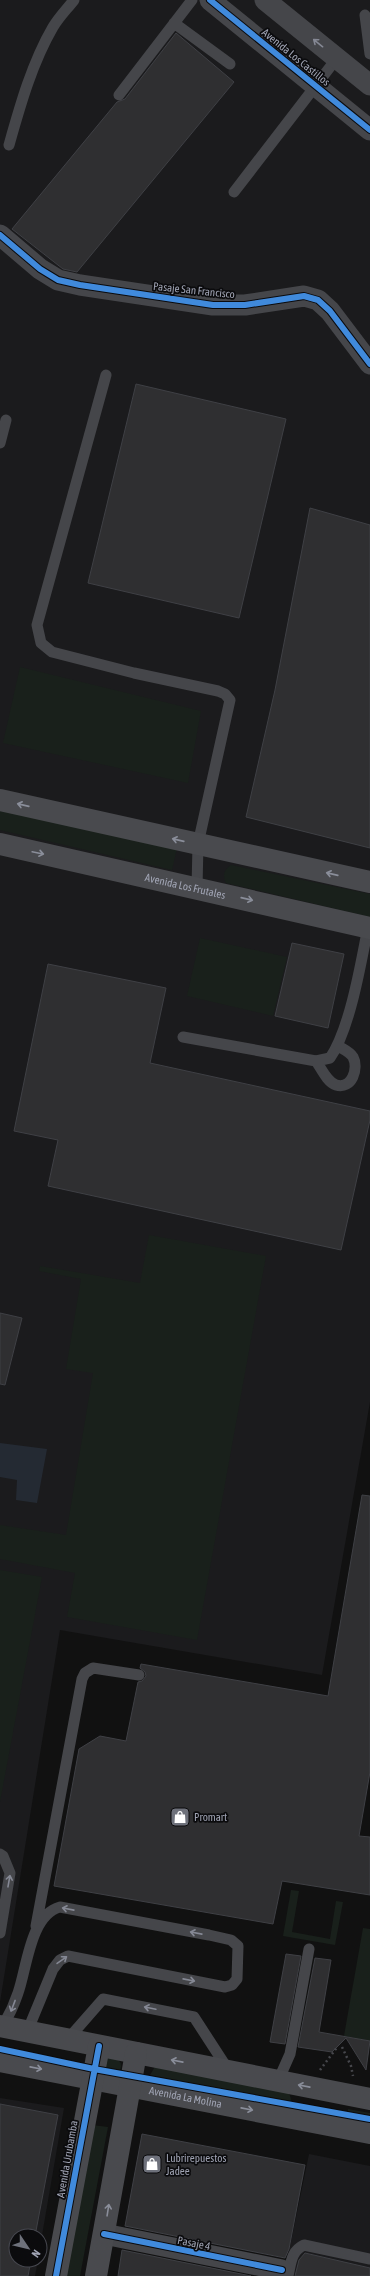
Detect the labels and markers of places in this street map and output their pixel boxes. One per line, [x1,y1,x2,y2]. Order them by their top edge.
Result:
shop icon: Promart [169,1806,191,1828]
place label: Promart [194,1811,227,1823]
place label: Lubrirepuestos Jadee [166,2152,226,2177]
shop icon: Lubrirepuestos Jadee [141,2153,163,2175]

